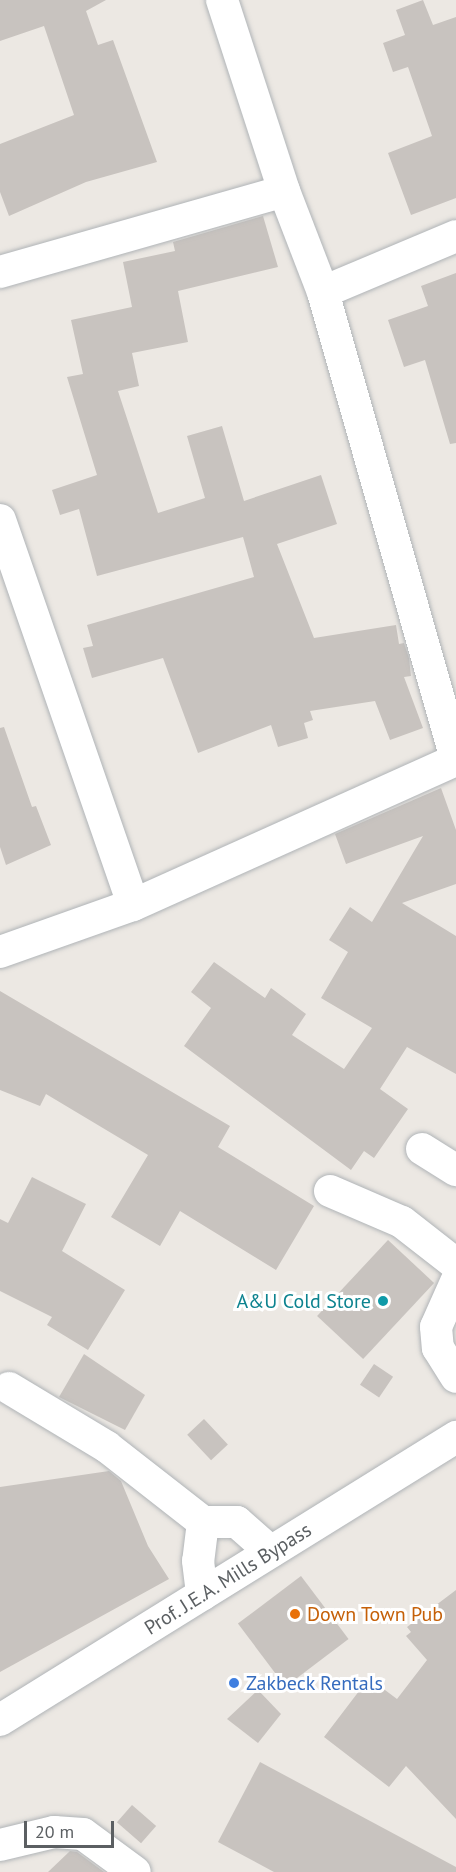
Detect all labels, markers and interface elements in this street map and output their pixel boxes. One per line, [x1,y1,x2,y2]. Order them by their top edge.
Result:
place label: A&U Cold Store [236,1289,371,1313]
marker: A&U Cold Store [376,1294,390,1308]
street label: Prof. J.E.A. Mills Bypass [139,1517,317,1641]
place label: Down Town Pub [307,1602,444,1626]
marker: Down Town Pub [288,1607,302,1621]
place label: Zakbeck Rentals [246,1671,384,1695]
marker: Zakbeck Rentals [227,1676,241,1690]
scale bar [27,1809,117,1847]
text: 20 m [35,1820,74,1843]

